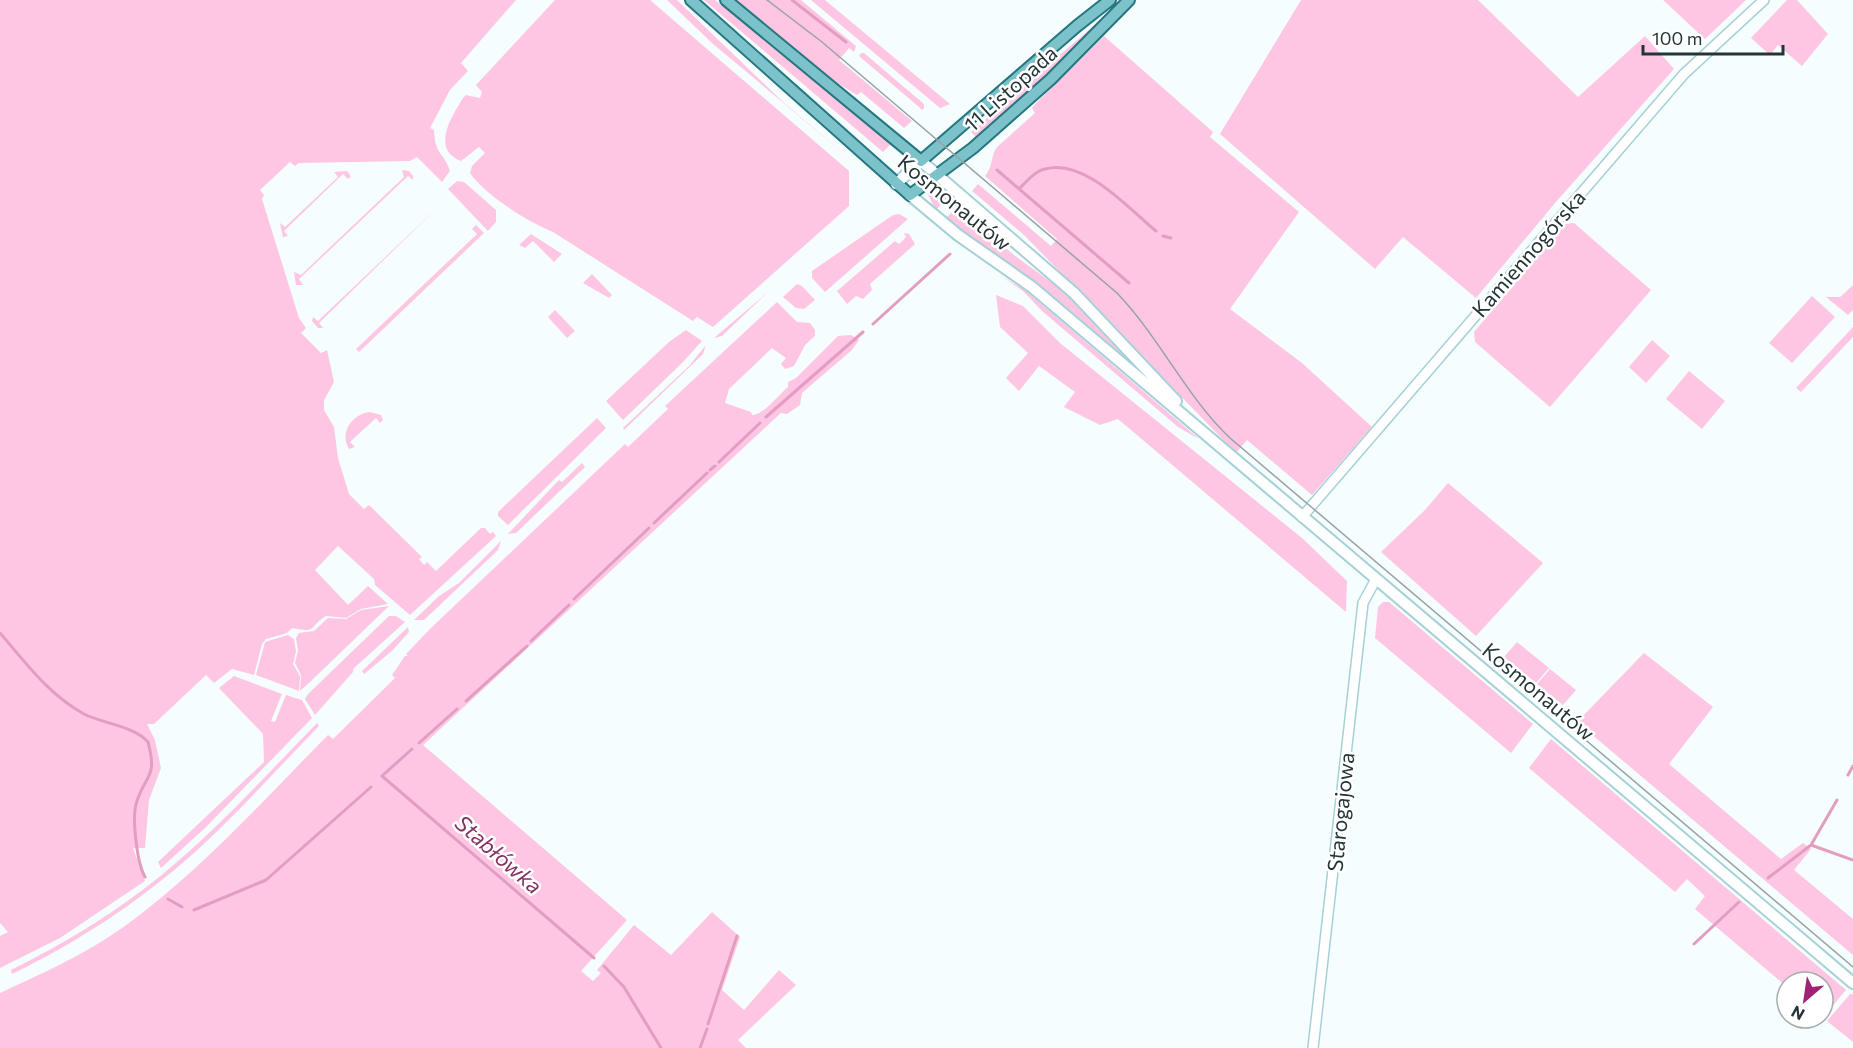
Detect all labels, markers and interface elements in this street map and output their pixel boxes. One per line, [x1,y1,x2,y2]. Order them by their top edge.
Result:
scale bar [1643,18,1782,56]
text: 100 m [1652,27,1702,49]
street label: 11 Listopada [958,40,1062,136]
street label: Kosmonautów [893,149,1017,255]
street label: Kamiennogórska [1466,184,1590,322]
street label: Kosmonautów [1478,637,1600,745]
street label: Starogajowa [1321,751,1359,873]
water label: Stabłówka [450,809,548,899]
north arrow [1775,970,1835,1030]
text: N [1788,1002,1807,1025]

